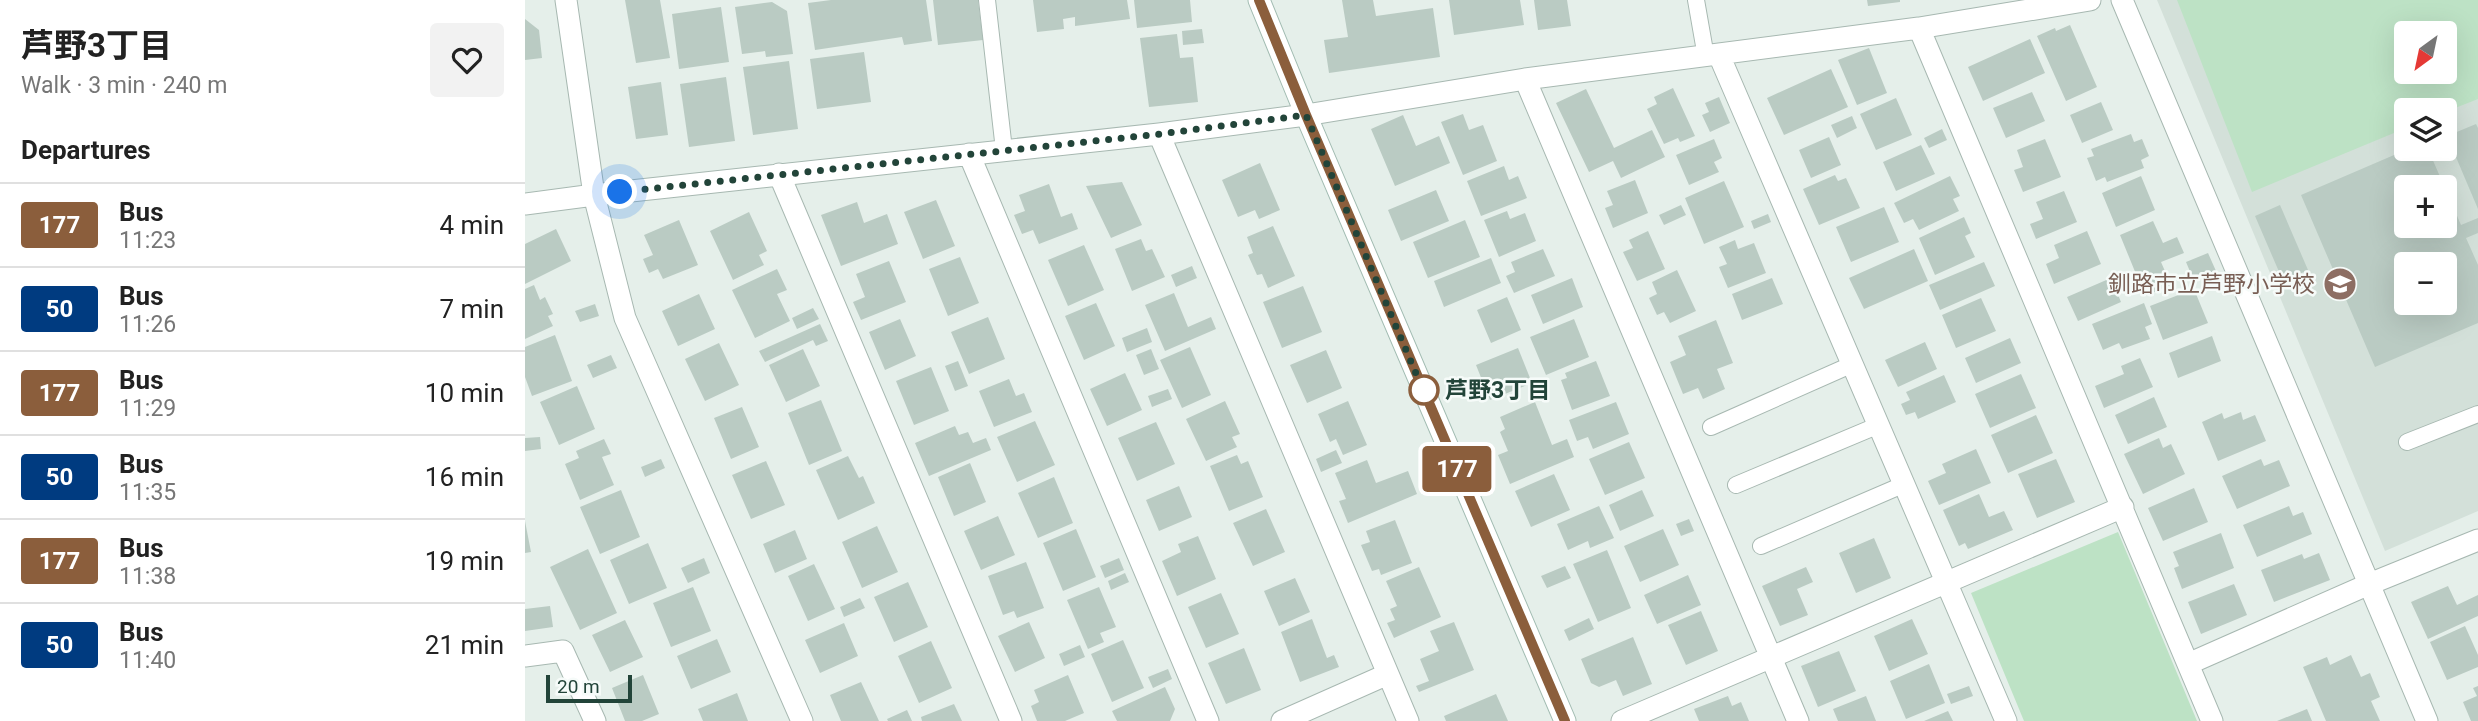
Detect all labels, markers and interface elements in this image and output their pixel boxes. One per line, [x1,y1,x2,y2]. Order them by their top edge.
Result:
north arrow [2394,21,2457,84]
map controls [2394,21,2457,315]
button: heart [430,23,504,97]
text: 芦野3丁目 [21,26,172,65]
text: Walk · 3 min · 240 m [21,72,227,99]
button: layers [2394,98,2457,161]
text: Departures [21,135,151,165]
your location [602,174,637,209]
button: + [2394,175,2457,238]
text: Bus [119,197,164,227]
text: 4 min [439,210,504,240]
text: 177 [39,211,80,239]
text: 11:23 [119,227,176,254]
button: − [2394,252,2457,315]
school or university icon: 釧路市立芦野小学校 [2321,265,2359,303]
place label: 釧路市立芦野小学校 [2108,271,2315,298]
text: Bus [119,281,164,311]
text: 7 min [439,294,504,324]
text: 50 [46,295,73,323]
text: 11:26 [119,311,176,338]
text: Bus [119,365,164,395]
marker: 芦野3丁目 [1409,375,1439,405]
place label: 芦野3丁目 [1445,377,1550,404]
text: 10 min [425,378,504,408]
text: 177 [39,379,80,407]
text: 11:29 [119,395,176,422]
line badge: 177 [1417,446,1497,492]
text: Bus [119,449,164,479]
text: 177 [1436,455,1478,483]
text: 16 min [425,462,504,492]
text: 50 [46,463,73,491]
text: 11:35 [119,479,176,506]
text: Bus [119,533,164,563]
text: 19 min [425,546,504,576]
text: 177 [39,547,80,575]
text: 11:38 [119,563,176,590]
text: Bus [119,617,164,647]
text: 21 min [425,630,504,660]
text: 50 [46,631,73,659]
text: 11:40 [119,647,176,674]
scale bar [546,672,632,704]
text: 20 m [557,675,600,698]

